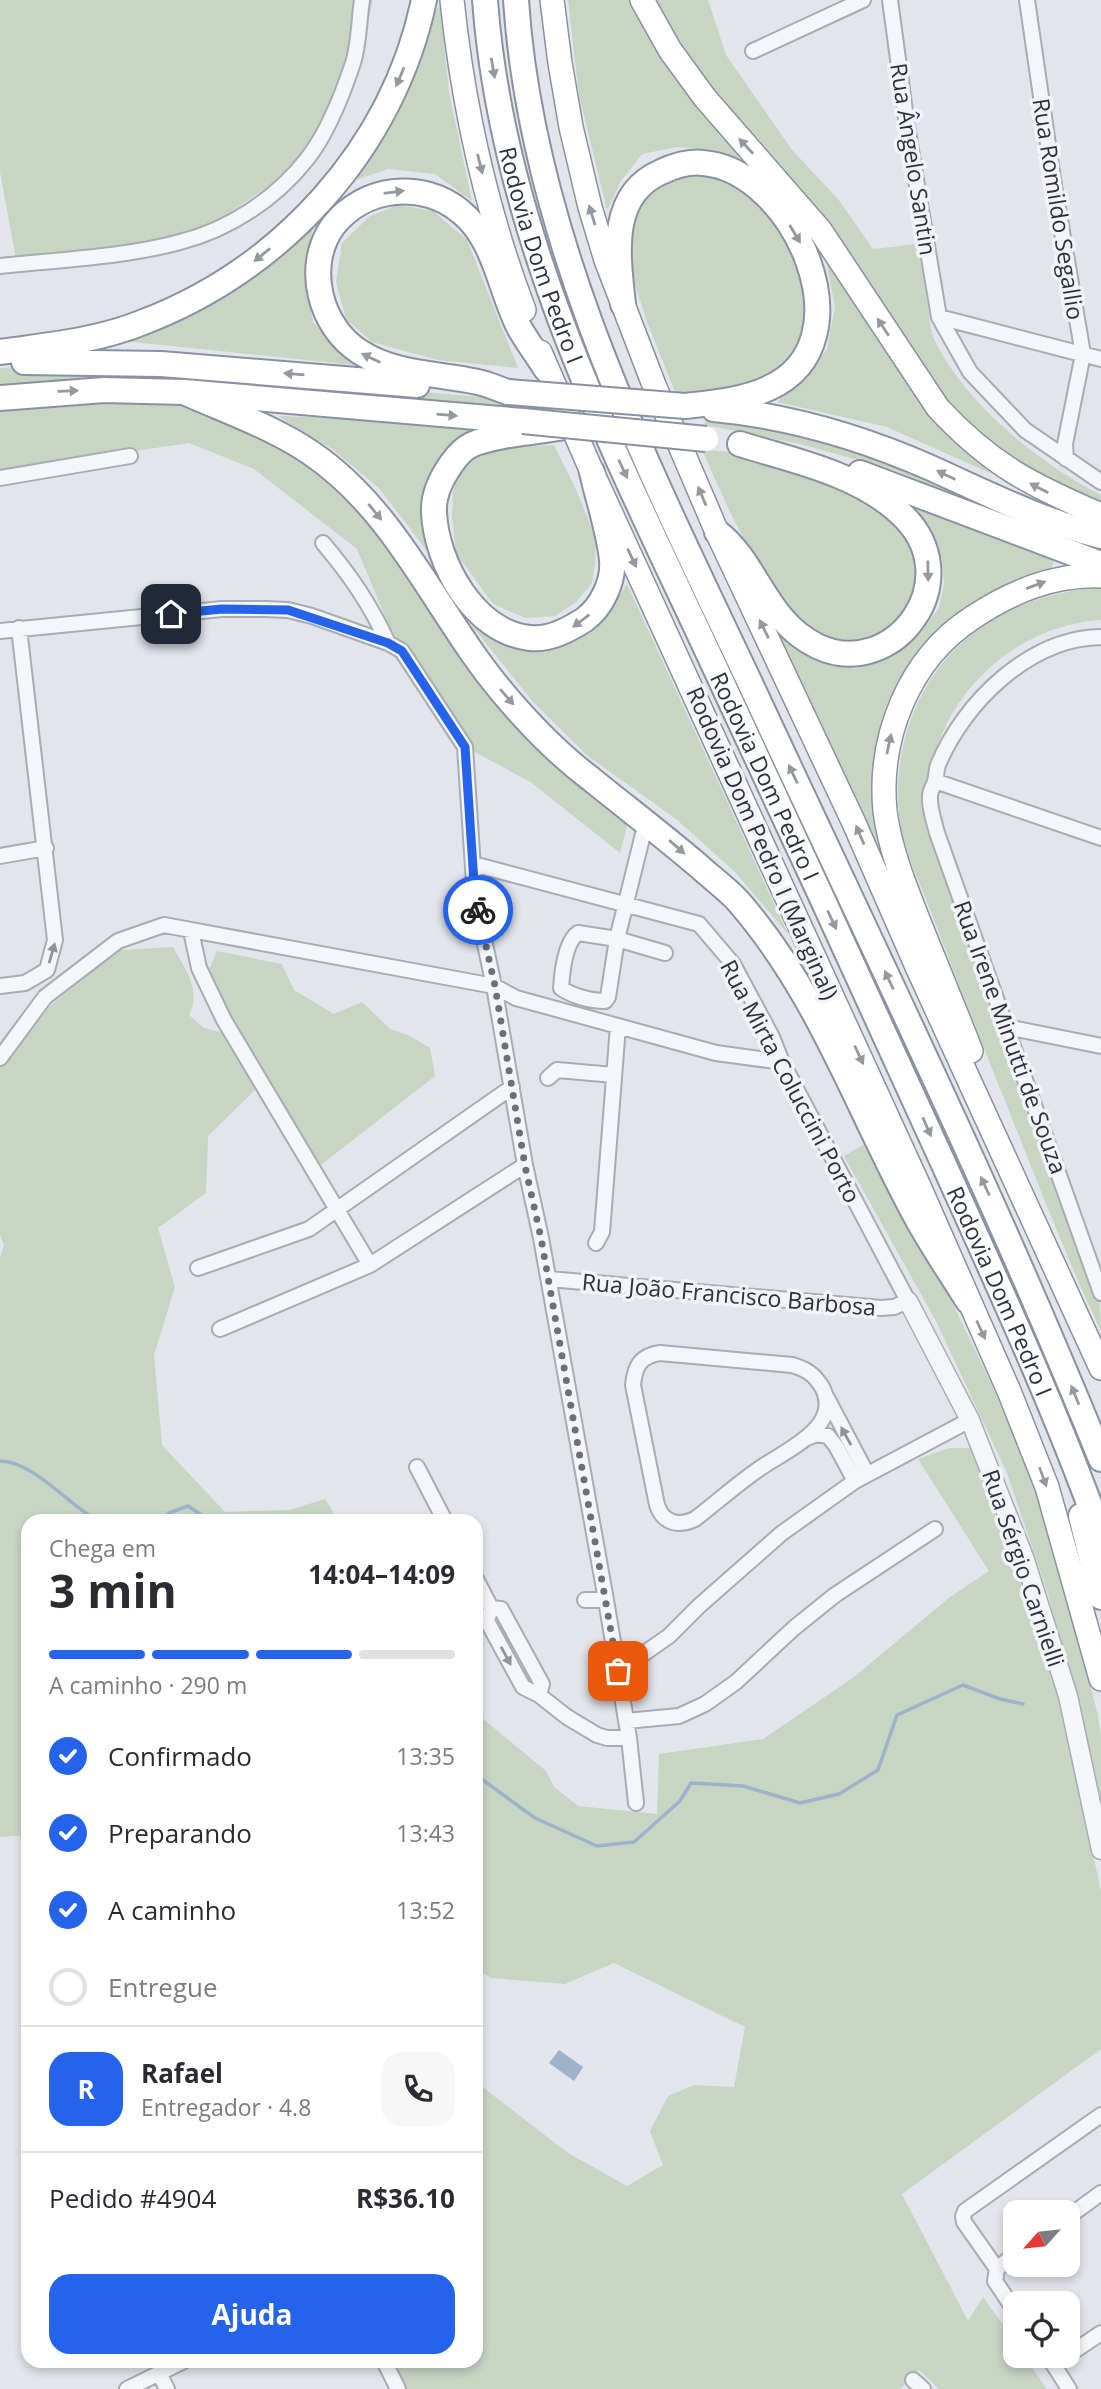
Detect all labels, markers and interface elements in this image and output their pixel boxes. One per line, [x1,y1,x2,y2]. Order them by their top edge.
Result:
one-way arrow [488,57,499,79]
street label: Rua Ângelo Santin [883,61,945,257]
one-way arrow [394,67,405,88]
street label: Rua Romildo Segallio [1026,96,1092,322]
one-way arrow [739,138,755,155]
street label: Rodovia Dom Pedro I [492,143,592,368]
one-way arrow [475,153,486,175]
one-way arrow [383,187,405,198]
one-way arrow [587,205,597,226]
one-way arrow [789,224,801,244]
one-way arrow [254,248,272,263]
one-way arrow [877,317,890,336]
one-way arrow [361,352,381,364]
one-way arrow [282,368,304,379]
one-way arrow [57,386,79,397]
one-way arrow [436,410,458,421]
one-way arrow [617,459,629,479]
one-way arrow [936,470,956,481]
one-way arrow [1029,482,1049,493]
one-way arrow [696,485,707,506]
one-way arrow [367,503,383,521]
one-way arrow [626,548,638,568]
one-way arrow [922,560,934,582]
one-way arrow [1025,580,1046,591]
pin [141,584,201,644]
icon: home [152,595,190,633]
one-way arrow [573,613,591,628]
one-way arrow [758,619,769,639]
street label: Rodovia Dom Pedro I [703,667,828,885]
street label: Rodovia Dom Pedro I (Marginal) [679,681,847,1005]
one-way arrow [499,688,515,706]
one-way arrow [884,733,895,755]
one-way arrow [787,764,798,784]
one-way arrow [854,825,865,846]
one-way arrow [668,839,686,855]
courier [443,875,513,945]
icon: bike [459,891,497,929]
street label: Rua Irene Minutti de Souza [947,896,1075,1178]
one-way arrow [827,910,838,930]
one-way arrow [47,942,57,963]
street label: Rua Mirta Coluccini Porto [713,954,869,1208]
one-way arrow [883,970,895,990]
one-way arrow [854,1044,865,1065]
one-way arrow [921,1117,933,1137]
one-way arrow [979,1176,990,1197]
street label: Rodovia Dom Pedro I [940,1181,1061,1401]
street label: Rua João Francisco Barbosa [581,1265,877,1323]
one-way arrow [975,1320,987,1340]
one-way arrow [1070,1385,1081,1406]
one-way arrow [840,1426,852,1446]
street label: Rua Sérgio Carnielli [975,1465,1073,1671]
one-way arrow [1038,1467,1049,1488]
text: Chega em [49,1532,156,1564]
text: 14:04–14:09 [308,1556,455,1592]
text: 3 min [49,1559,177,1621]
pin [588,1641,648,1701]
one-way arrow [500,1646,512,1666]
icon: bag [599,1652,637,1690]
text: A caminho · 290 m [49,1669,247,1701]
icon: check [49,1737,87,1775]
text: Confirmado [108,1738,252,1774]
text: 13:35 [396,1740,455,1772]
icon: check [49,1814,87,1852]
text: Preparando [108,1815,252,1851]
text: 13:43 [396,1817,455,1849]
icon: check [49,1891,87,1929]
text: A caminho [108,1892,236,1928]
text: 13:52 [396,1894,455,1926]
text: Entregue [108,1969,218,2005]
button: phone [381,2052,455,2126]
text: Rafael [141,2055,223,2091]
text: R [77,2071,95,2107]
text: Entregador · 4.8 [141,2091,311,2123]
text: Pedido #4904 [49,2180,216,2216]
text: R$36.10 [356,2180,455,2216]
north arrow [1003,2200,1080,2277]
map controls [1003,2200,1080,2368]
button: Ajuda [49,2274,455,2354]
button: locate [1003,2291,1080,2368]

